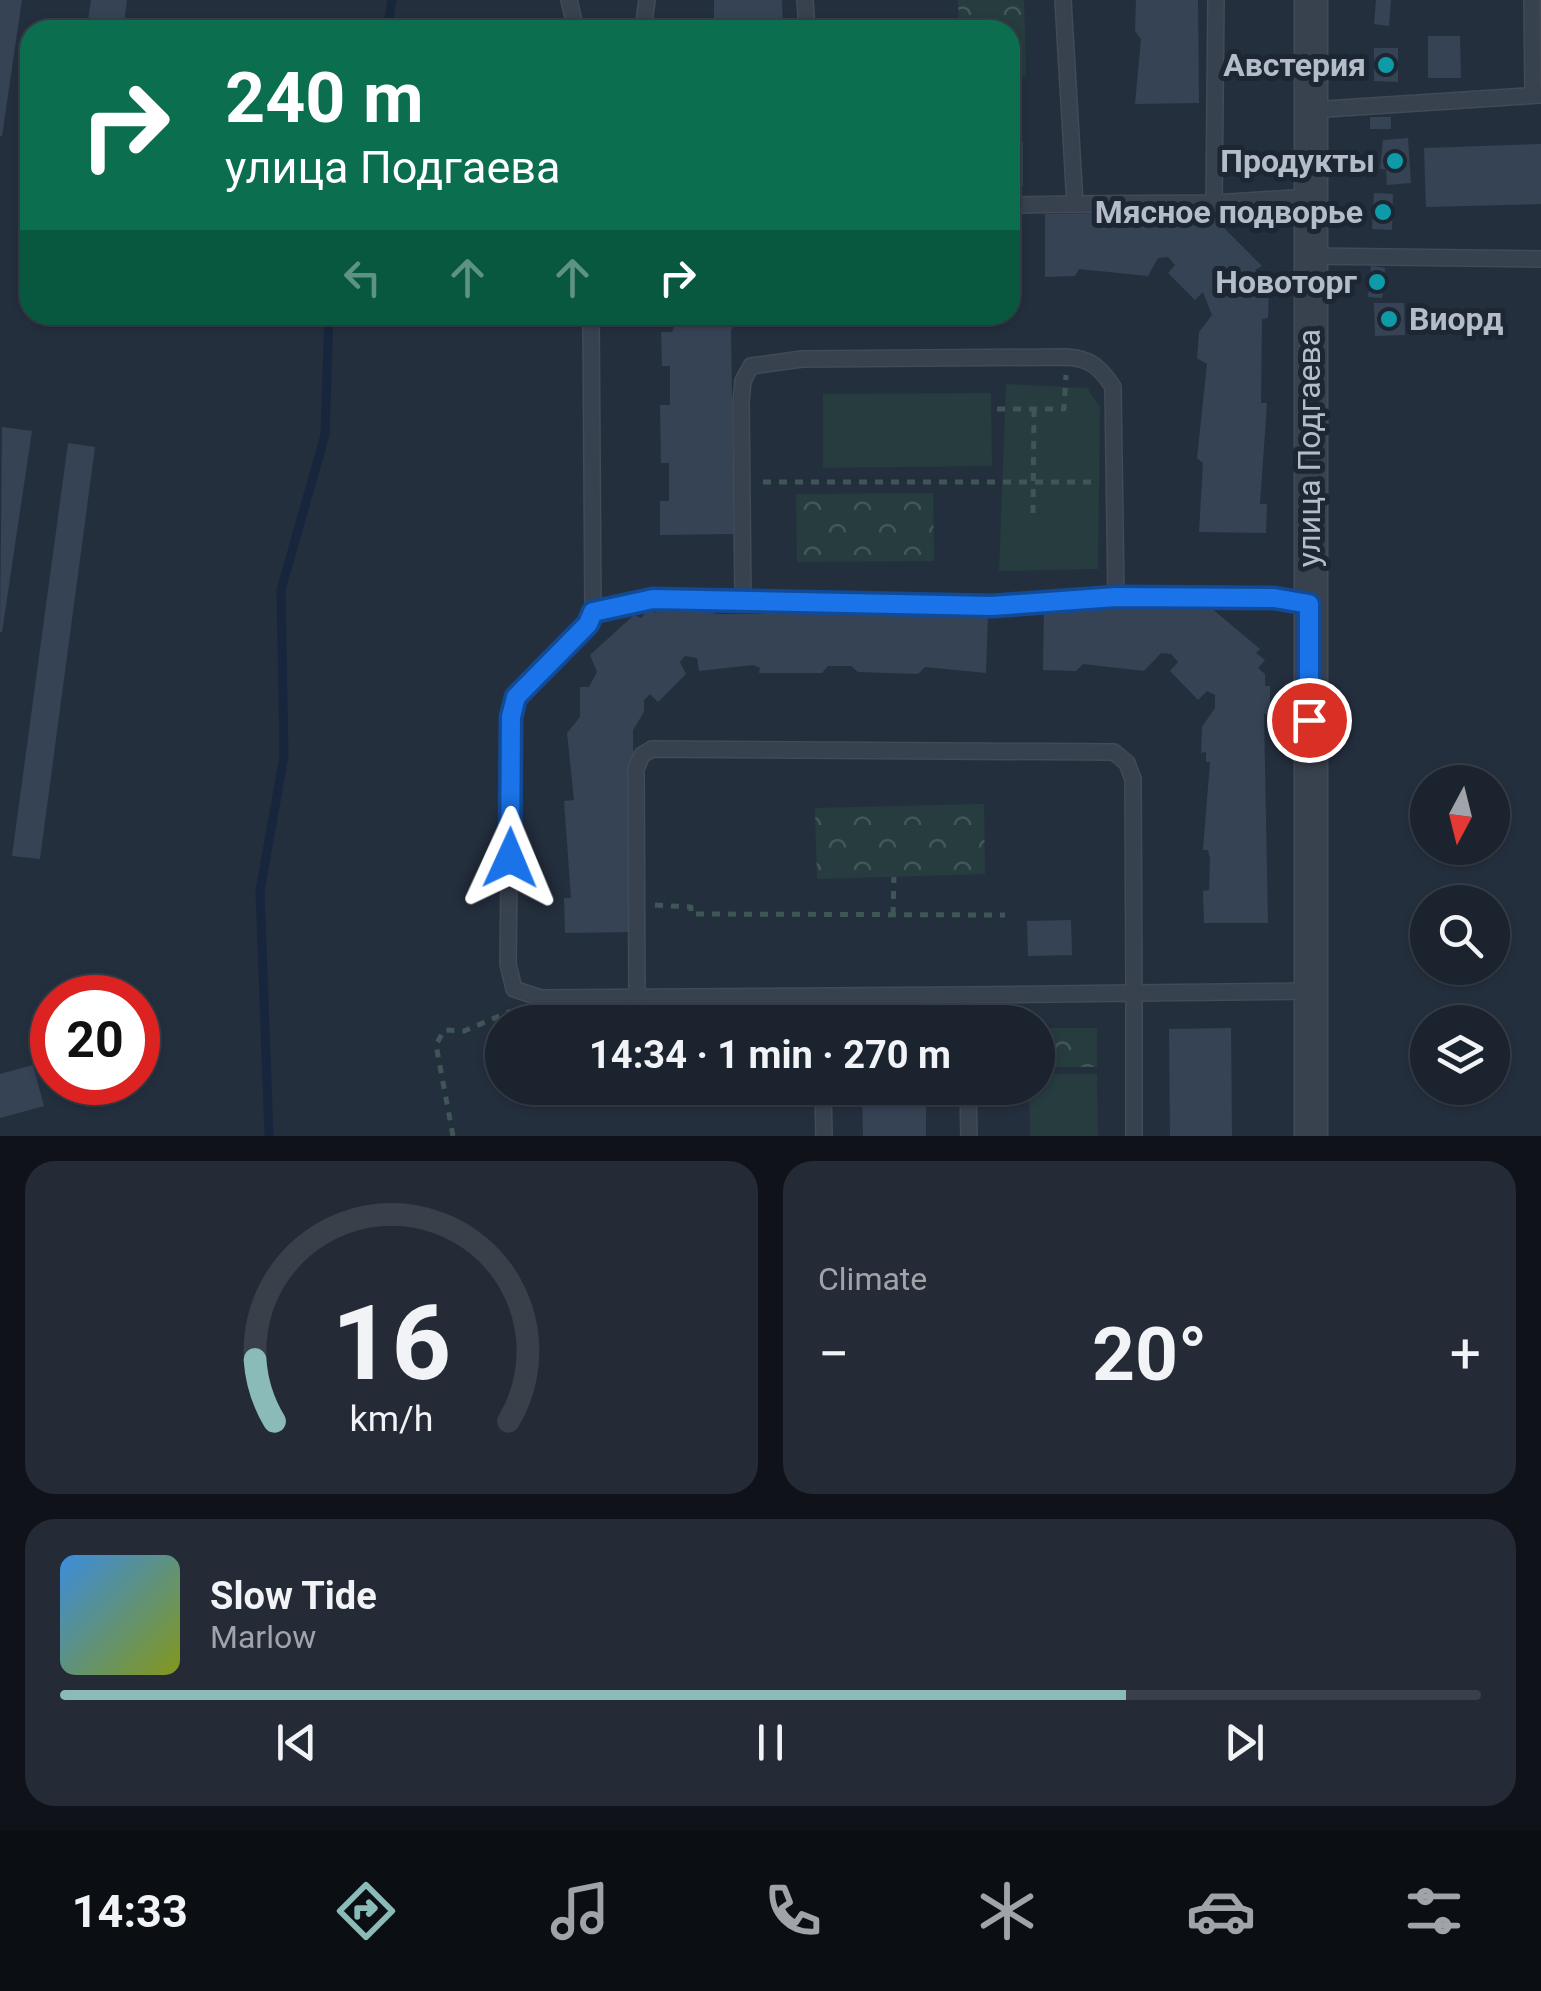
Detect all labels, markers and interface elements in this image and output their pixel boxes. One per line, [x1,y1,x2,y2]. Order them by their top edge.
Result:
place label: Австерия [1223,46,1366,84]
marker: Австерия [1375,54,1397,76]
text: 240 m [225,57,424,139]
icon: right [60,60,190,190]
text: улица Подгаева [225,141,560,194]
place label: Продукты [1220,142,1375,180]
marker: Продукты [1384,150,1406,172]
place label: Мясное подворье [1095,193,1363,231]
marker: Мясное подворье [1372,201,1394,223]
icon: left [335,250,390,305]
icon: ahead [440,250,495,305]
icon: ahead [545,250,600,305]
icon: right [650,250,705,305]
place label: Новоторг [1215,263,1358,301]
marker: Новоторг [1366,271,1388,293]
place label: Виорд [1409,300,1504,338]
marker: Виорд [1378,308,1400,330]
street label: улица Подгаева [1290,329,1328,567]
pin [1267,678,1352,763]
icon: arrive [1282,693,1337,748]
north arrow [1410,765,1510,865]
map controls [1410,765,1510,1105]
position arrow [458,806,562,910]
button: search [1410,885,1510,985]
speed limit sign: 20 [30,975,160,1105]
button: layers [1410,1005,1510,1105]
text: 14:34 · 1 min · 270 m [589,1033,951,1077]
text: Climate [818,1260,927,1298]
text: 16 [332,1283,451,1404]
text: 20° [1092,1310,1207,1398]
text: − [818,1322,849,1386]
text: + [1450,1322,1481,1386]
text: km/h [350,1398,433,1440]
text: Slow Tide [210,1574,377,1618]
text: Marlow [210,1618,316,1656]
icon: previous [269,1715,324,1770]
icon: pause [743,1715,798,1770]
icon: next [1217,1715,1272,1770]
icon: directions [331,1876,401,1946]
icon: music [545,1876,615,1946]
icon: phone [758,1876,828,1946]
icon: climate [972,1876,1042,1946]
icon: car [1186,1876,1256,1946]
icon: filters [1399,1876,1469,1946]
text: 14:33 [72,1885,188,1938]

